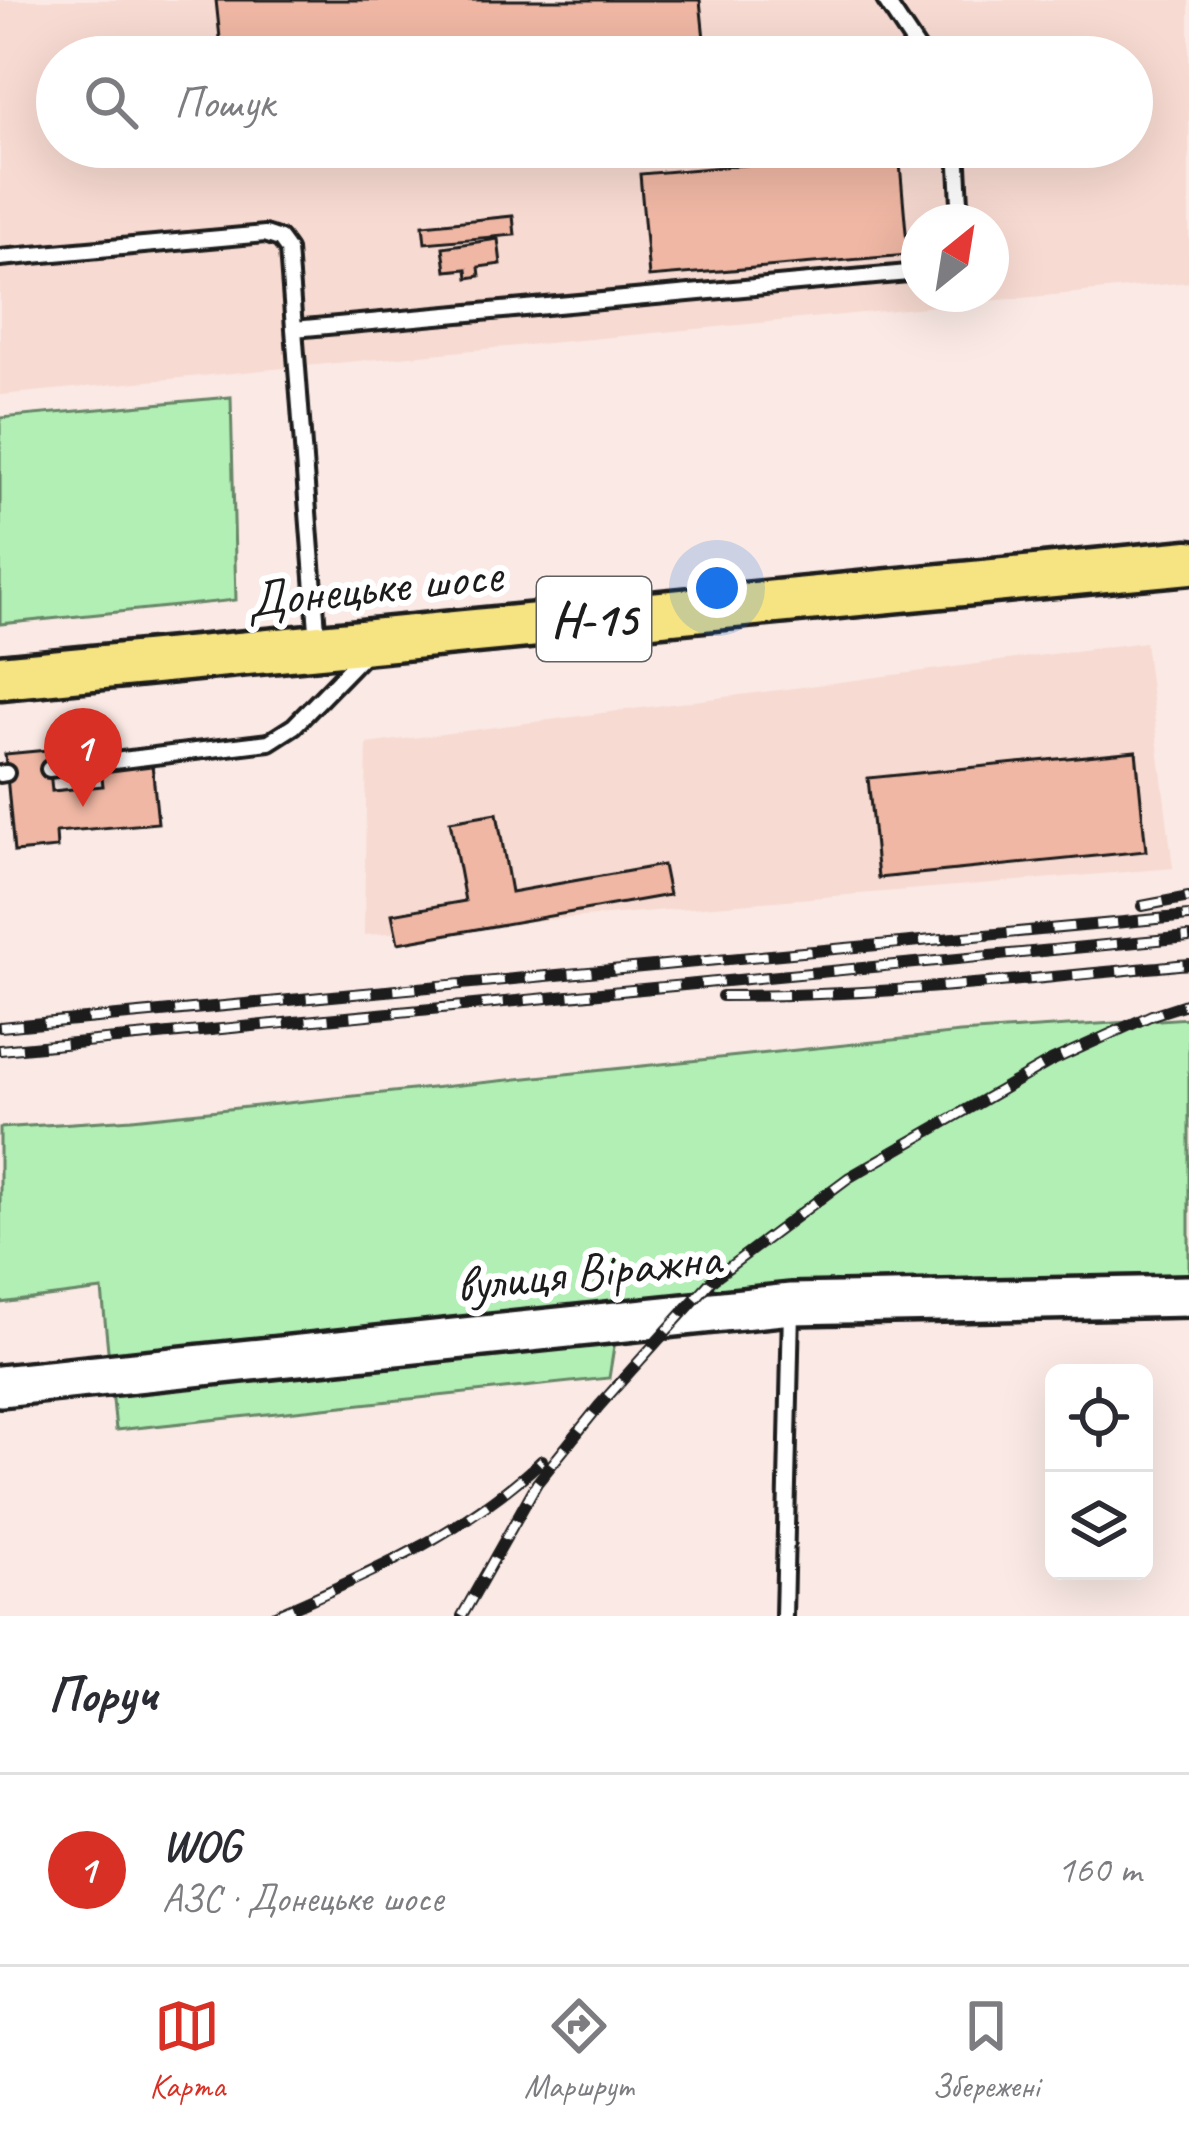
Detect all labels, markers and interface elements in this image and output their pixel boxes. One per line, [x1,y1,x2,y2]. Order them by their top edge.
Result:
search box [36,36,1153,168]
icon: search [78,69,144,135]
text: Пошук [174,74,274,131]
north arrow [901,204,1009,312]
street label: Донецьке шосе [243,541,508,632]
your location [687,558,747,618]
road number: Н-15 [537,577,651,661]
pin: 1 [44,708,122,807]
street label: вулиця Віражна [453,1225,727,1317]
map controls [1045,1364,1153,1580]
button: locate [1045,1364,1153,1472]
button: layers [1045,1472,1153,1580]
text: Поруч [48,1662,157,1726]
text: WOG [162,1817,240,1874]
text: 1 [78,1845,96,1894]
text: 160 m [1057,1845,1141,1894]
text: АЗС · Донецьке шосе [162,1874,443,1923]
tab: Карта [150,1993,225,2107]
tab: Маршрут [524,1993,633,2107]
tab: Збережені [932,1993,1039,2107]

